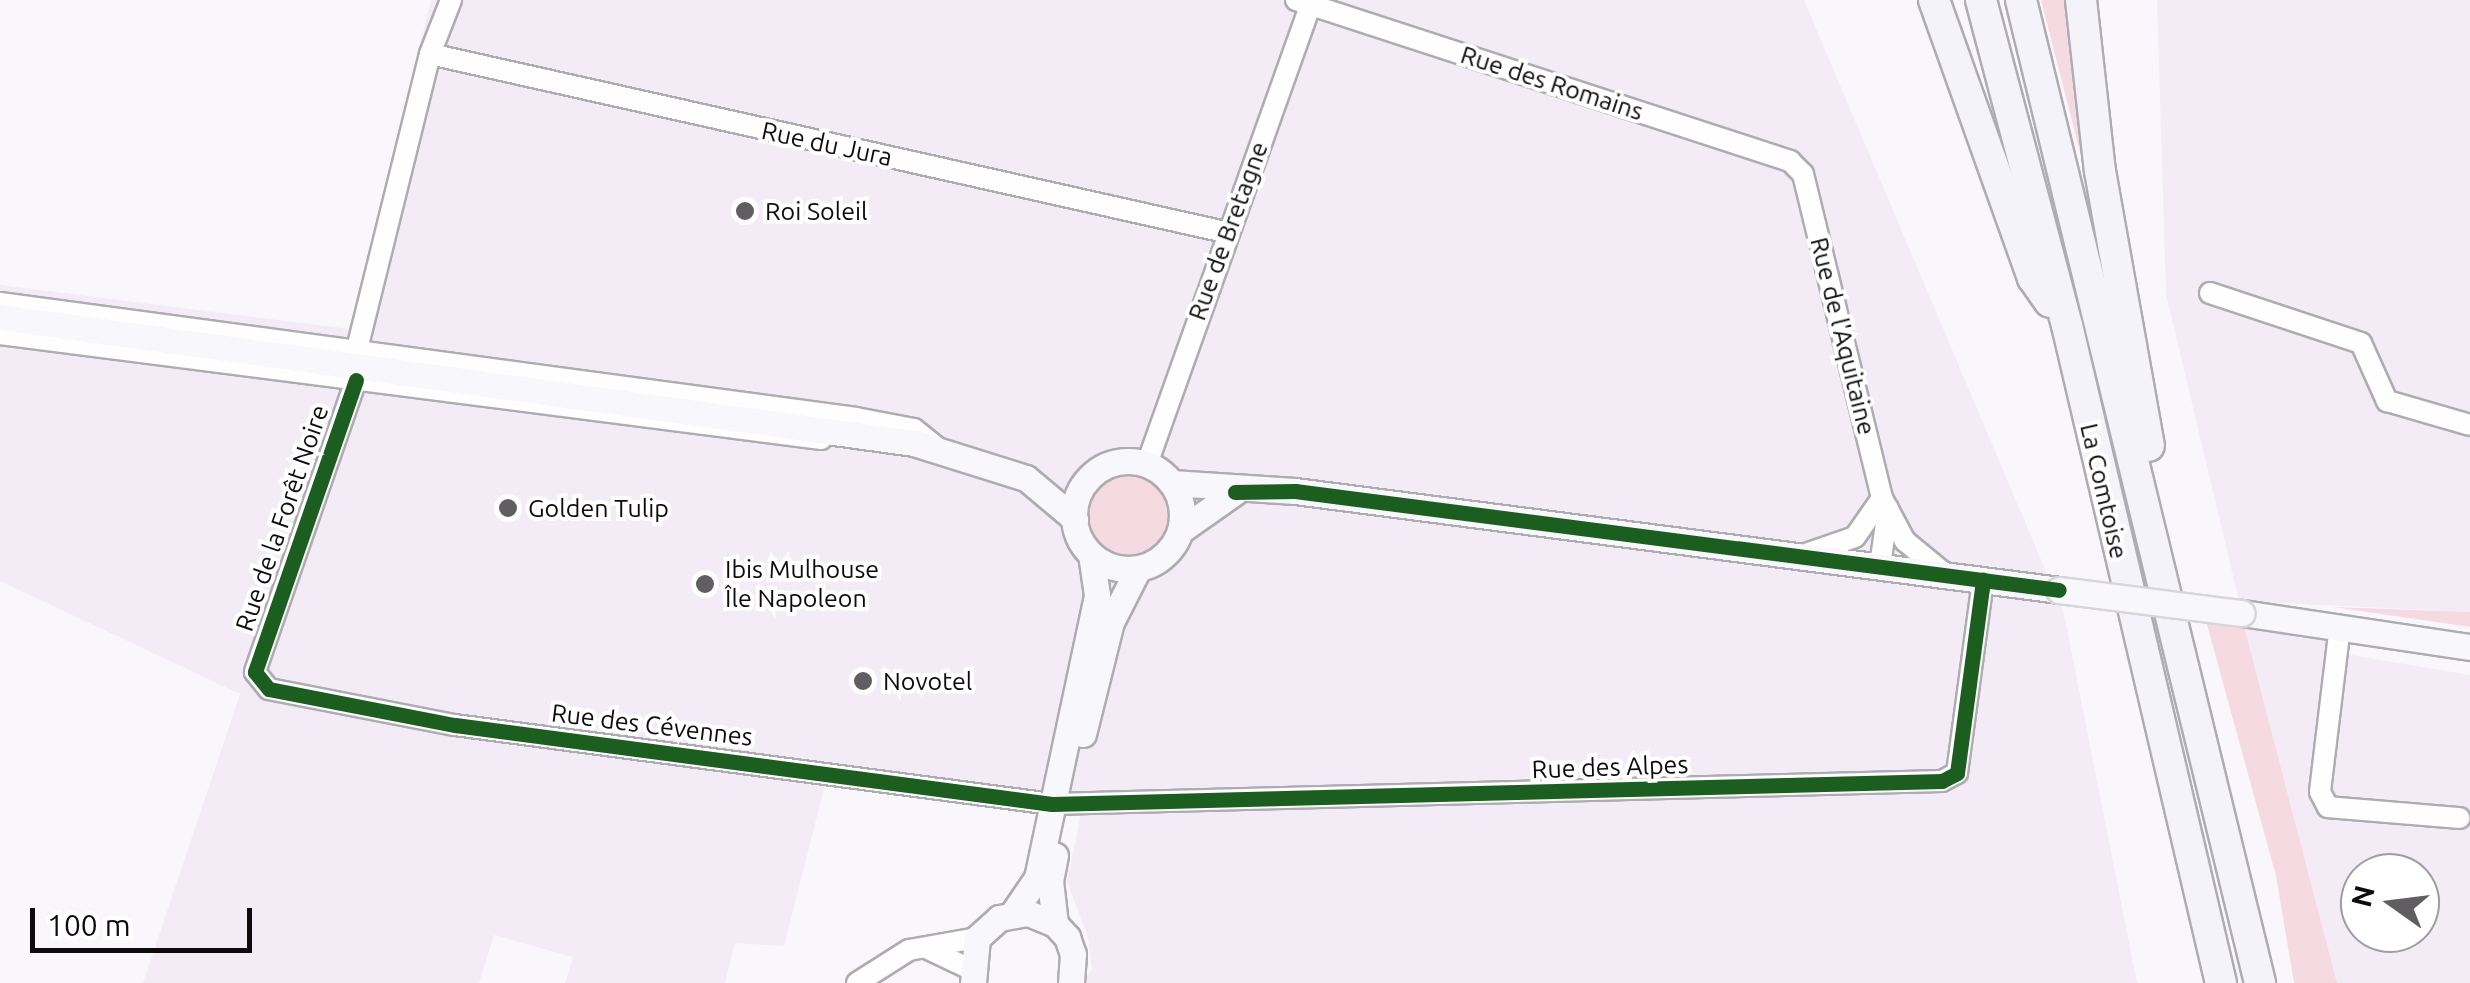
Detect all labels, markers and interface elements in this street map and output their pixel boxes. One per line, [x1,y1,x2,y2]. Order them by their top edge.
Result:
street label: Rue des Romains [1457,39,1647,127]
street label: Rue du Jura [759,116,895,172]
street label: Rue de Bretagne [1182,138,1274,324]
place label: Roi Soleil [765,196,868,226]
marker: Roi Soleil [734,200,756,222]
street label: Rue de l'Aquitaine [1804,234,1882,438]
street label: Rue de la Forêt Noire [229,401,335,635]
street label: La Comtoise [2074,420,2134,562]
place label: Golden Tulip [528,493,669,523]
marker: Golden Tulip [497,497,519,519]
place label: Ibis Mulhouse Île Napoleon [725,555,879,614]
marker: Ibis Mulhouse Île Napoleon [694,573,716,595]
place label: Novotel [883,666,972,696]
marker: Novotel [852,670,874,692]
street label: Rue des Cévennes [550,698,754,752]
street label: Rue des Alpes [1531,749,1689,785]
north arrow [2340,853,2440,953]
text: N [2345,882,2380,910]
scale bar [35,888,258,950]
text: 100 m [47,908,131,942]

